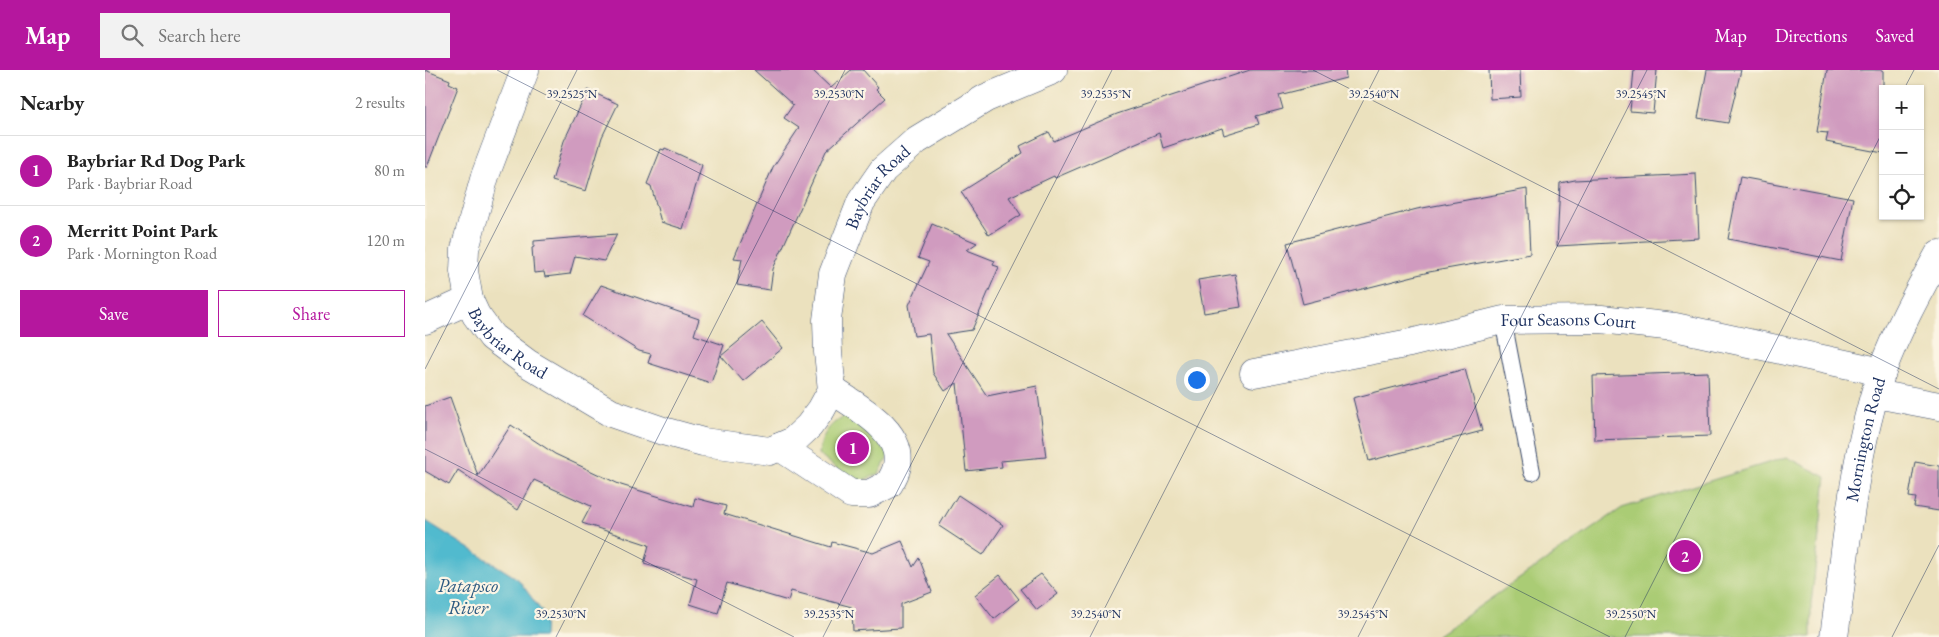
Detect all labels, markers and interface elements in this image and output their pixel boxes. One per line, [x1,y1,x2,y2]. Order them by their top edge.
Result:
search box [100,13,450,58]
text: Map [25,20,70,51]
icon: search [118,21,146,49]
text: Search here [158,23,241,48]
text: Map [1715,24,1747,47]
text: Directions [1775,24,1847,47]
text: Saved [1875,24,1914,47]
map controls [1879,85,1924,220]
button: + [1879,85,1924,130]
text: 39.2525°N [547,86,598,102]
text: 39.2530°N [814,86,865,102]
text: 39.2535°N [1081,86,1132,102]
text: 39.2540°N [1349,86,1400,102]
text: 39.2545°N [1616,86,1667,102]
text: Nearby [20,89,84,116]
text: 2 results [355,92,405,113]
button: − [1879,130,1924,175]
street label: Baybriar Road [840,139,915,232]
text: Baybriar Rd Dog Park [67,148,246,173]
text: 1 [32,160,40,181]
text: 80 m [374,160,405,181]
text: Park · Baybriar Road [67,173,192,194]
button: locate [1879,175,1924,220]
text: Merritt Point Park [67,218,218,243]
text: 2 [32,230,40,251]
text: 120 m [366,230,405,251]
text: Park · Mornington Road [67,243,217,264]
button: Save [20,290,208,337]
button: Share [218,290,405,337]
street label: Baybriar Road [463,304,553,384]
street label: Four Seasons Court [1500,307,1638,334]
your location [1184,367,1210,393]
street label: Mornington Road [1840,373,1891,504]
pin: 1 [837,429,869,467]
pin: 2 [1669,537,1701,575]
water label: Patapsco River [438,573,498,620]
text: 39.2530°N [536,606,587,622]
text: 39.2535°N [804,606,855,622]
text: 39.2540°N [1071,606,1122,622]
text: 39.2545°N [1338,606,1389,622]
text: 39.2550°N [1606,606,1657,622]

